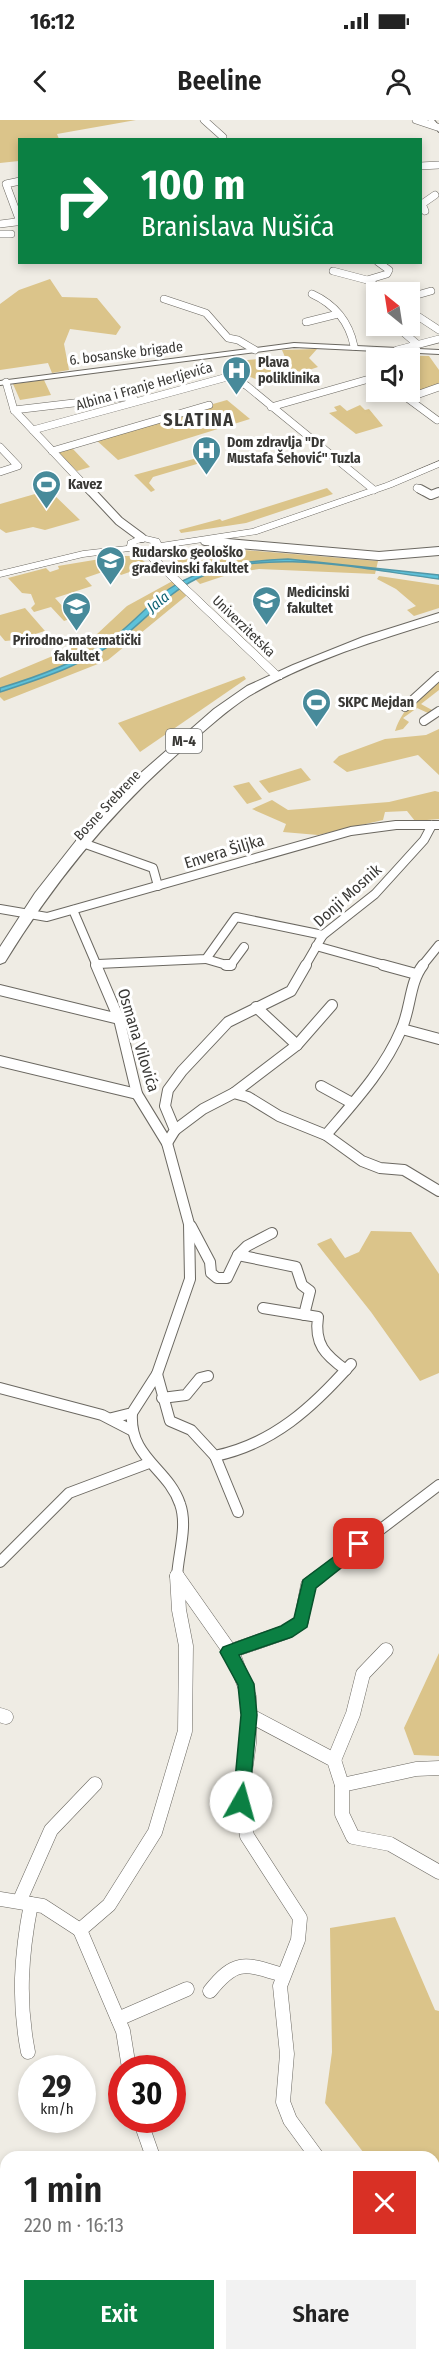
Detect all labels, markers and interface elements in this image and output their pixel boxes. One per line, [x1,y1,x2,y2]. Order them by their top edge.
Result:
text: 16:12 [30,8,75,35]
icon: back [24,65,57,98]
text: Beeline [177,65,262,97]
icon: person [382,65,415,98]
text: 100 m [141,160,245,210]
icon: right [42,162,120,240]
text: Branislava Nušića [141,211,335,243]
north arrow [366,282,420,336]
map controls [366,282,420,402]
street label: 6. bosanske brigade [68,338,184,369]
button: sound [366,348,420,402]
hospital icon: Plava poliklinika [221,354,253,396]
place label: Plava poliklinika [258,354,320,387]
street label: Albina i Franje Herljevića [74,359,215,414]
district label: SLATINA [163,409,235,431]
hospital icon: Dom zdravlja "Dr Mustafa Šehović" Tuzla [190,434,222,476]
place label: Dom zdravlja "Dr Mustafa Šehović" Tuzla [227,434,361,467]
sports icon: Kavez [31,468,63,510]
place label: Kavez [68,476,102,493]
school or university icon: Rudarsko geološko građevinski fakultet [95,544,127,586]
place label: Rudarsko geološko građevinski fakultet [132,544,250,577]
school or university icon: Medicinski fakultet [250,584,282,626]
place label: Medicinski fakultet [287,584,350,617]
water label: Jala [142,587,173,617]
school or university icon: Prirodno-matematički fakultet [61,590,93,632]
street label: Univerzitetska [209,592,279,661]
place label: Prirodno-matematički fakultet [13,632,142,665]
sports icon: SKPC Mejdan [301,686,333,728]
place label: SKPC Mejdan [338,694,414,711]
road number: M-4 [166,729,202,753]
street label: Bosne Srebrene [70,767,144,844]
street label: Envera Šiljka [182,829,267,873]
street label: Donji Mosnik [310,860,385,931]
street label: Osmana Vilovića [114,986,163,1094]
pin [333,1518,384,1569]
icon: arrive [342,1527,375,1560]
position arrow [209,1770,273,1834]
speed limit sign: 30 [108,2055,186,2133]
text: 29 [42,2069,72,2105]
text: km/h [40,2100,74,2118]
text: 1 min [24,2168,102,2212]
button: close [353,2171,416,2234]
text: 220 m · 16:13 [24,2213,124,2237]
button: Exit [24,2280,214,2349]
button: Share [226,2280,416,2349]

